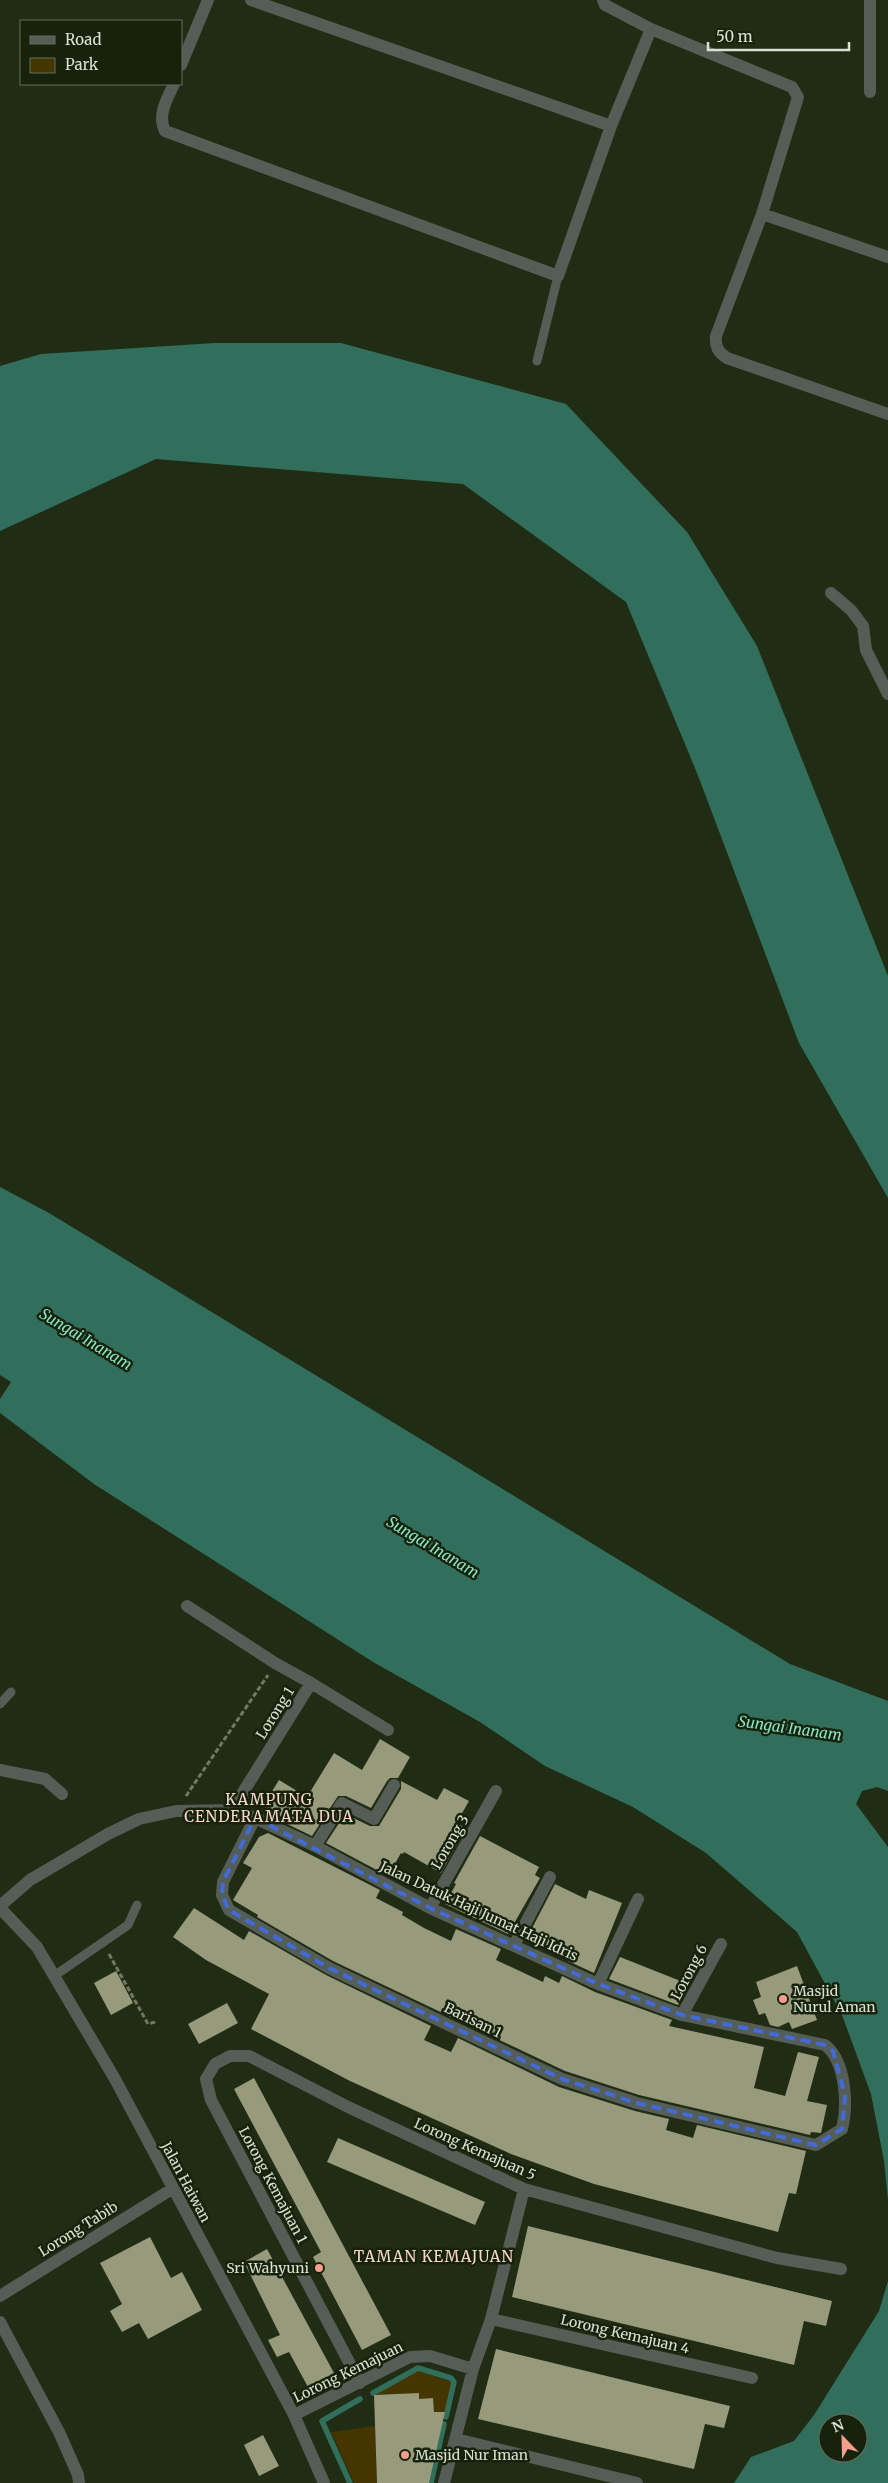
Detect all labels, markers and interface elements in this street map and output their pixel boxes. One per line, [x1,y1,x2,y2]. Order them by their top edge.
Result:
legend [20,20,182,85]
scale bar [708,20,849,52]
text: 50 m [716,27,753,46]
text: Road [65,30,101,49]
text: Park [65,55,99,74]
water label: Sungai Inanam [36,1304,136,1374]
water label: Sungai Inanam [383,1512,483,1582]
street label: Lorong 1 [252,1684,298,1742]
water label: Sungai Inanam [737,1711,843,1745]
district label: KAMPUNG CENDERAMATA DUA [184,1790,354,1826]
street label: Lorong 3 [427,1812,473,1872]
street label: Jalan Datuk Haji Jumat Haji Idris [376,1857,581,1965]
street label: Lorong 6 [667,1941,711,2003]
place label: Masjid Nurul Aman [793,1982,876,2016]
marker: Masjid Nurul Aman [777,1993,789,2005]
street label: Barisan 1 [441,1998,505,2042]
street label: Lorong Kemajuan 5 [411,2114,539,2184]
street label: Lorong Kemajuan 1 [235,2124,311,2246]
street label: Jalan Haiwan [157,2138,215,2225]
street label: Lorong Tabib [35,2198,121,2260]
district label: TAMAN KEMAJUAN [354,2247,514,2266]
place label: Sri Wahyuni [226,2259,309,2277]
marker: Sri Wahyuni [313,2262,325,2274]
street label: Lorong Kemajuan 4 [559,2310,692,2358]
street label: Lorong Kemajuan [290,2338,406,2406]
north arrow [818,2413,868,2463]
text: N [829,2416,847,2436]
place label: Masjid Nur Iman [415,2446,528,2464]
marker: Masjid Nur Iman [399,2449,411,2461]

